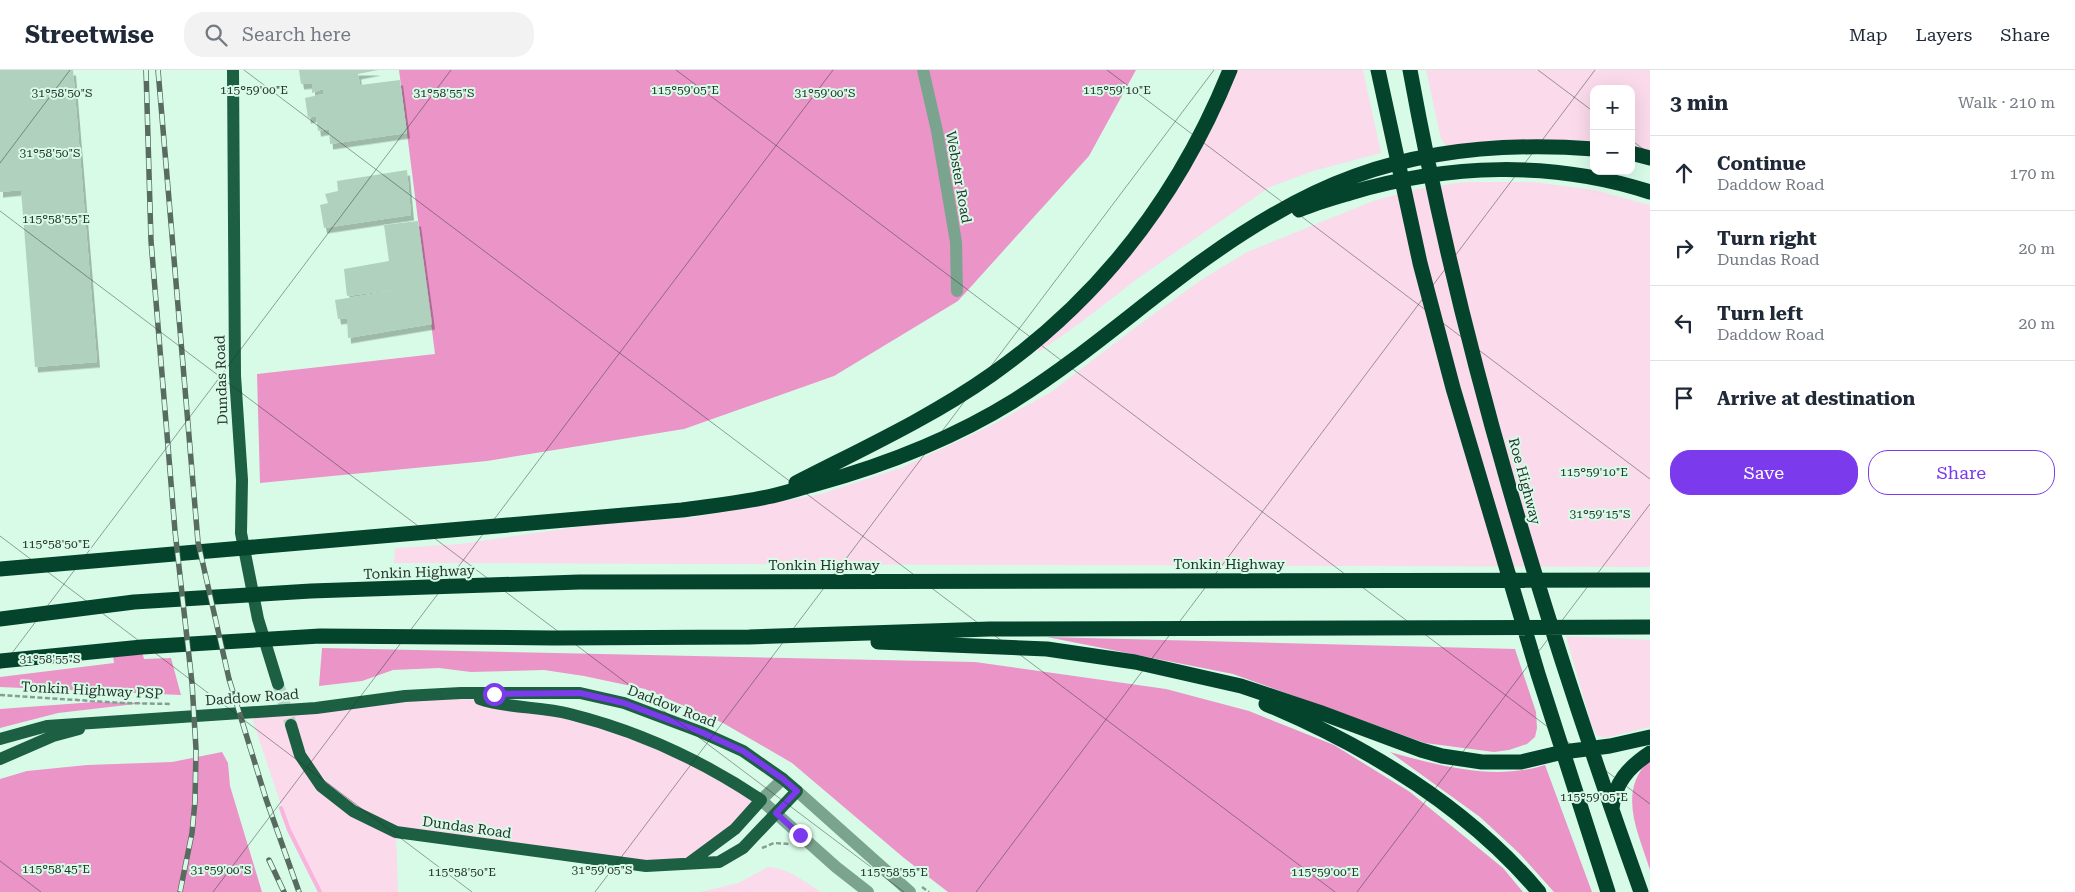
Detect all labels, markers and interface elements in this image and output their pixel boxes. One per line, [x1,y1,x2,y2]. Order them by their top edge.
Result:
search box [184,12,534,57]
text: Streetwise [25,21,154,49]
icon: search [202,21,230,49]
text: Search here [242,23,351,46]
text: Map [1849,24,1888,45]
text: Layers [1916,24,1972,45]
text: Share [2000,24,2050,45]
text: 115°59'00"E [220,83,288,97]
text: 115°59'05"E [651,83,719,97]
text: 115°59'10"E [1083,83,1151,97]
map controls [1590,85,1635,175]
button: + [1590,85,1635,130]
text: 31°58'50"S [32,86,92,100]
text: 31°58'55"S [414,86,474,100]
text: 31°59'00"S [795,86,855,100]
text: 3 min [1670,91,1728,115]
text: Walk · 210 m [1958,93,2055,112]
street label: Webster Road [943,130,975,224]
button: − [1590,130,1635,175]
text: 31°58'50"S [20,146,80,160]
text: Continue [1717,152,1806,175]
icon: ahead [1670,159,1698,187]
text: 170 m [2009,164,2055,183]
text: Daddow Road [1717,175,1825,194]
text: 115°58'55"E [22,212,90,226]
text: Turn right [1717,227,1817,250]
icon: right [1670,234,1698,262]
text: 20 m [2018,239,2055,258]
text: Dundas Road [1717,250,1820,269]
text: Turn left [1717,302,1803,325]
icon: left [1670,309,1698,337]
text: 20 m [2018,314,2055,333]
text: Daddow Road [1717,325,1825,344]
street label: Dundas Road [211,335,231,425]
icon: arrive [1670,384,1698,412]
text: Arrive at destination [1717,387,1915,410]
street label: Roe Highway [1506,436,1544,527]
button: Save [1670,450,1858,495]
button: Share [1868,450,2055,495]
text: 115°59'10"E [1560,465,1628,479]
text: 31°59'15"S [1570,507,1630,521]
text: 115°58'50"E [22,537,90,551]
street label: Tonkin Highway [1173,556,1286,572]
street label: Tonkin Highway [768,557,881,573]
street label: Tonkin Highway [363,562,476,582]
text: 31°58'55"S [20,652,80,666]
street label: Tonkin Highway PSP [21,678,163,702]
street label: Daddow Road [625,682,719,730]
route start [483,683,506,706]
street label: Daddow Road [205,686,299,708]
text: 115°59'05"E [1560,790,1628,804]
street label: Dundas Road [421,813,513,841]
route end [789,824,812,847]
text: 115°58'45"E [22,862,90,876]
text: 31°59'00"S [191,863,251,877]
text: 31°59'05"S [572,863,632,877]
text: 115°58'50"E [428,865,496,879]
text: 115°58'55"E [860,865,928,879]
text: 115°59'00"E [1291,865,1359,879]

